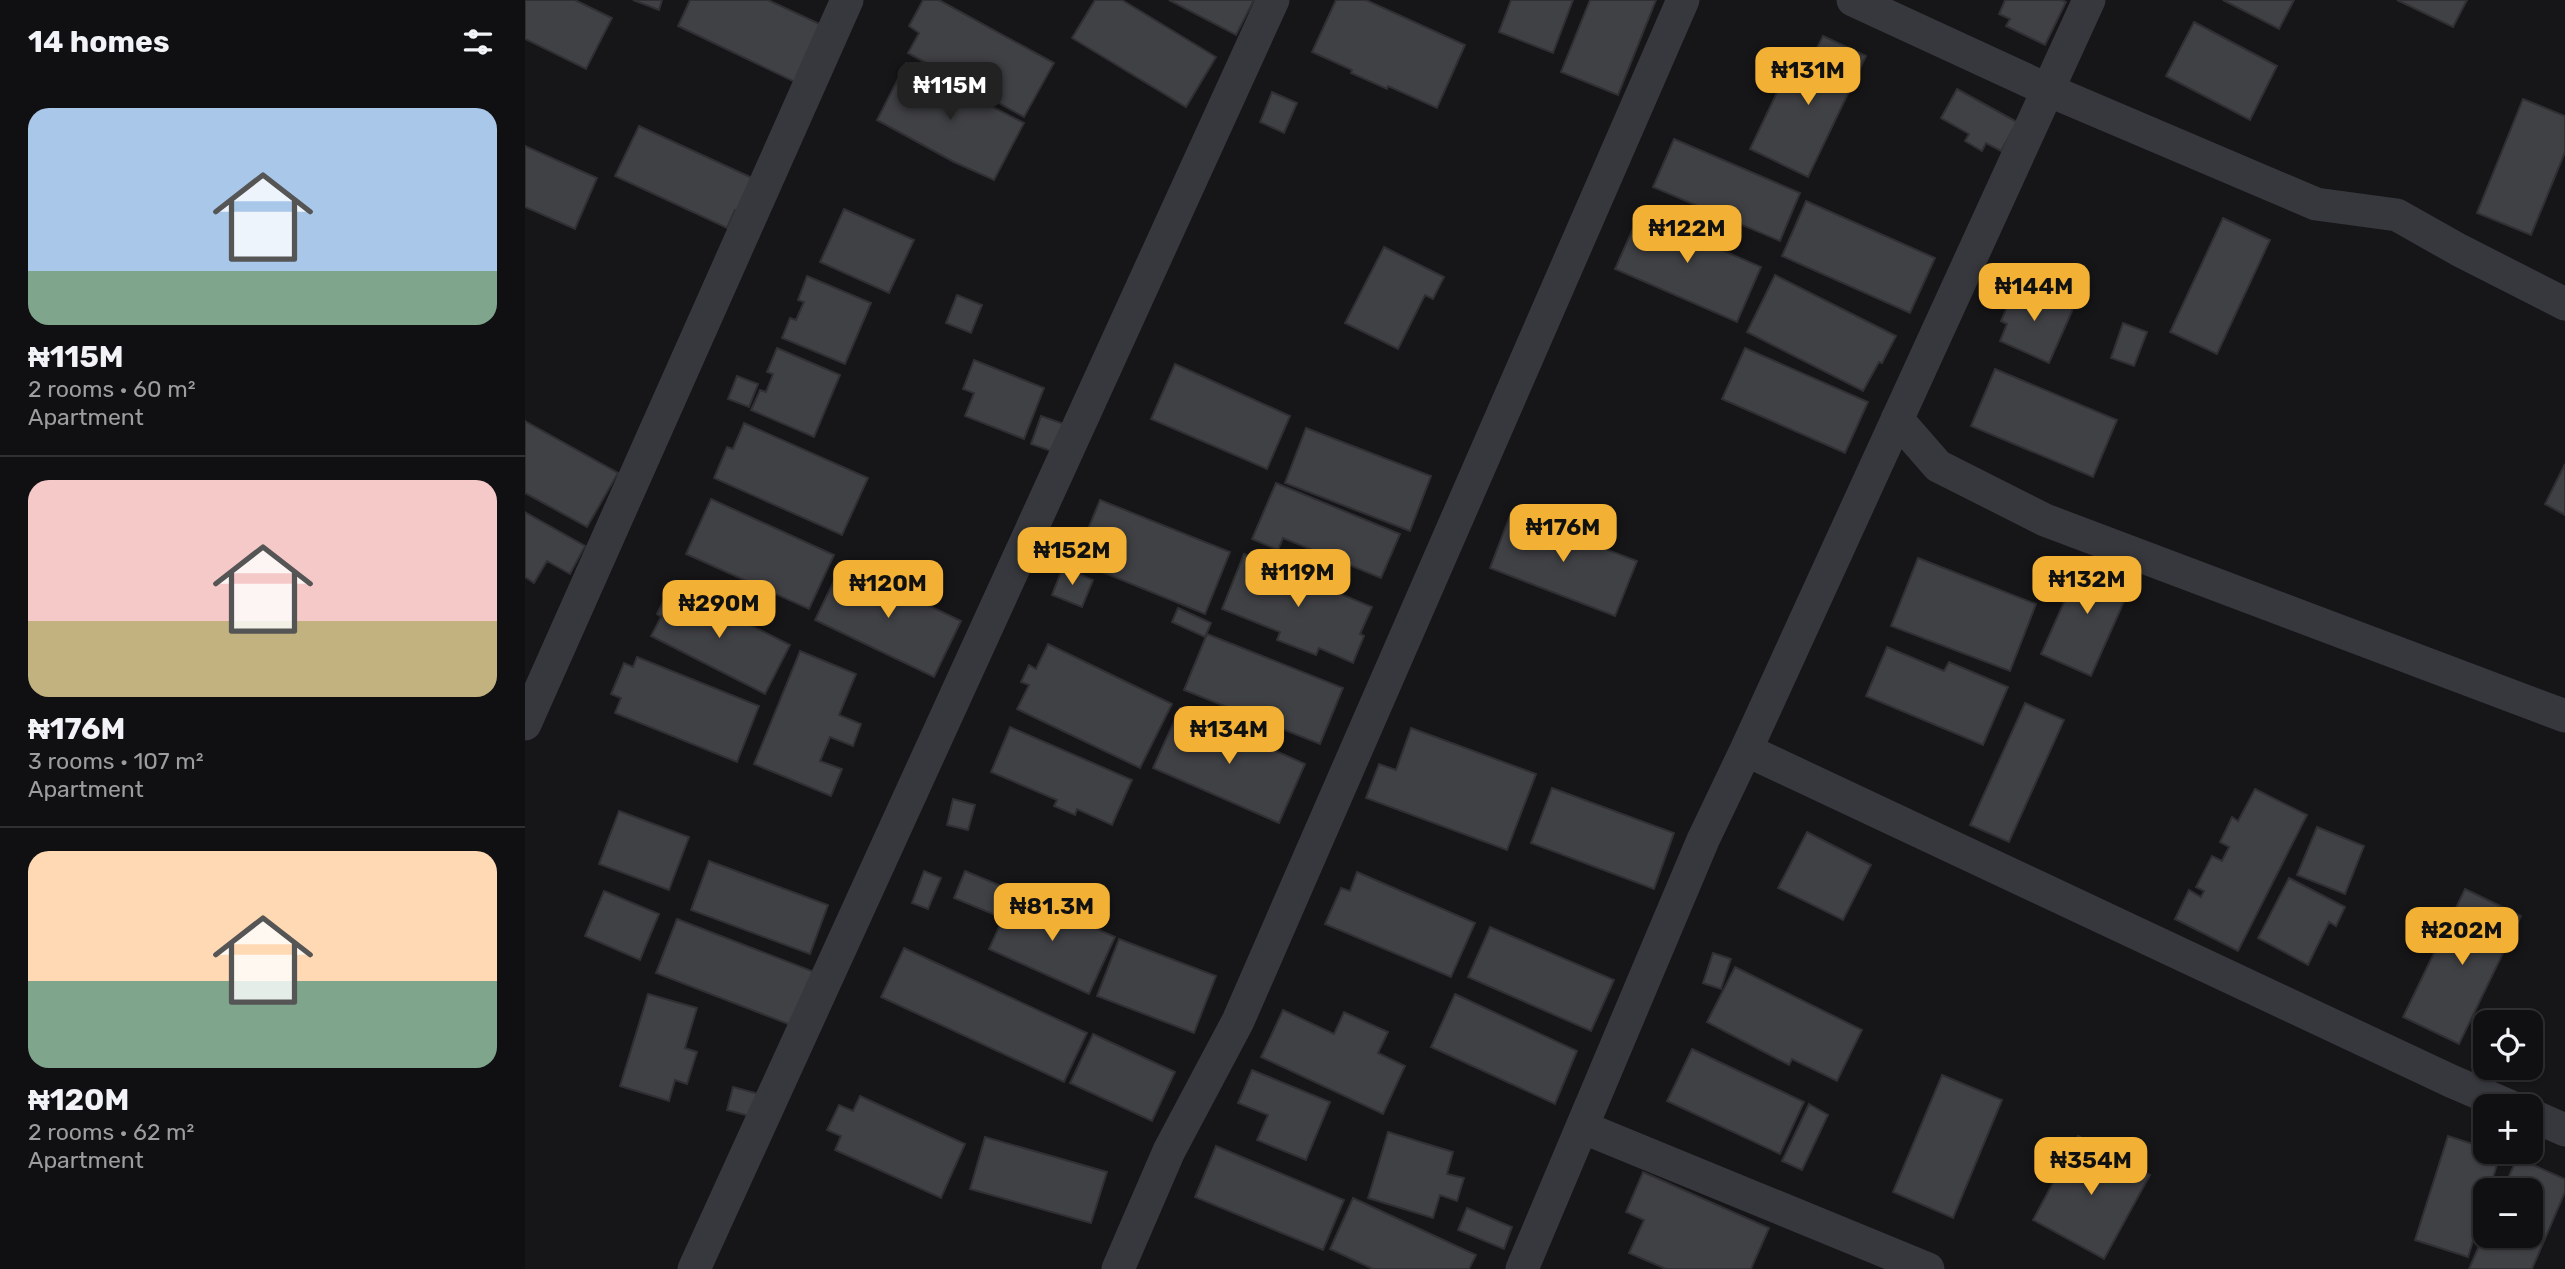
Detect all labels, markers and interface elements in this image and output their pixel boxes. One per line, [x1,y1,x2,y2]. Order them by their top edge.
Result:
icon: filters [459,23,497,61]
text: 14 homes [28,24,170,60]
pin: ₦131M [1759,48,1857,107]
text: ₦131M [1771,56,1845,84]
pin: ₦115M [901,62,999,122]
text: ₦115M [913,71,987,99]
icon: home [200,154,326,280]
pin: ₦122M [1638,205,1736,265]
text: ₦122M [1649,214,1726,242]
pin: ₦144M [1985,264,2083,323]
text: ₦144M [1995,272,2073,300]
text: ₦115M [28,339,124,375]
text: 2 rooms · 60 m² [28,375,196,403]
text: Apartment [28,403,144,431]
pin: ₦176M [1514,504,1612,564]
text: ₦176M [1526,513,1600,541]
icon: home [200,526,326,652]
pin: ₦152M [1023,528,1121,587]
text: ₦152M [1034,536,1110,564]
pin: ₦119M [1249,550,1347,609]
pin: ₦132M [2038,556,2136,616]
text: ₦119M [1261,558,1335,586]
pin: ₦120M [839,560,937,620]
text: ₦132M [2048,565,2126,593]
text: ₦120M [849,569,927,597]
pin: ₦290M [670,580,768,640]
text: ₦290M [679,589,760,617]
pin: ₦134M [1180,706,1278,766]
text: ₦176M [28,711,125,747]
text: ₦134M [1190,715,1268,743]
text: 3 rooms · 107 m² [28,747,204,775]
text: Apartment [28,775,144,803]
pin: ₦81.3M [995,884,1109,943]
text: ₦81.3M [1010,892,1094,920]
icon: home [200,897,326,1023]
pin: ₦202M [2413,908,2511,967]
text: ₦202M [2421,916,2503,944]
map controls [2473,1010,2543,1248]
button: locate [2473,1010,2543,1080]
text: ₦120M [28,1082,129,1118]
button: + [2473,1094,2543,1164]
text: 2 rooms · 62 m² [28,1118,194,1146]
pin: ₦354M [2042,1138,2140,1197]
text: Apartment [28,1146,144,1174]
text: ₦354M [2050,1146,2132,1174]
button: − [2473,1178,2543,1248]

